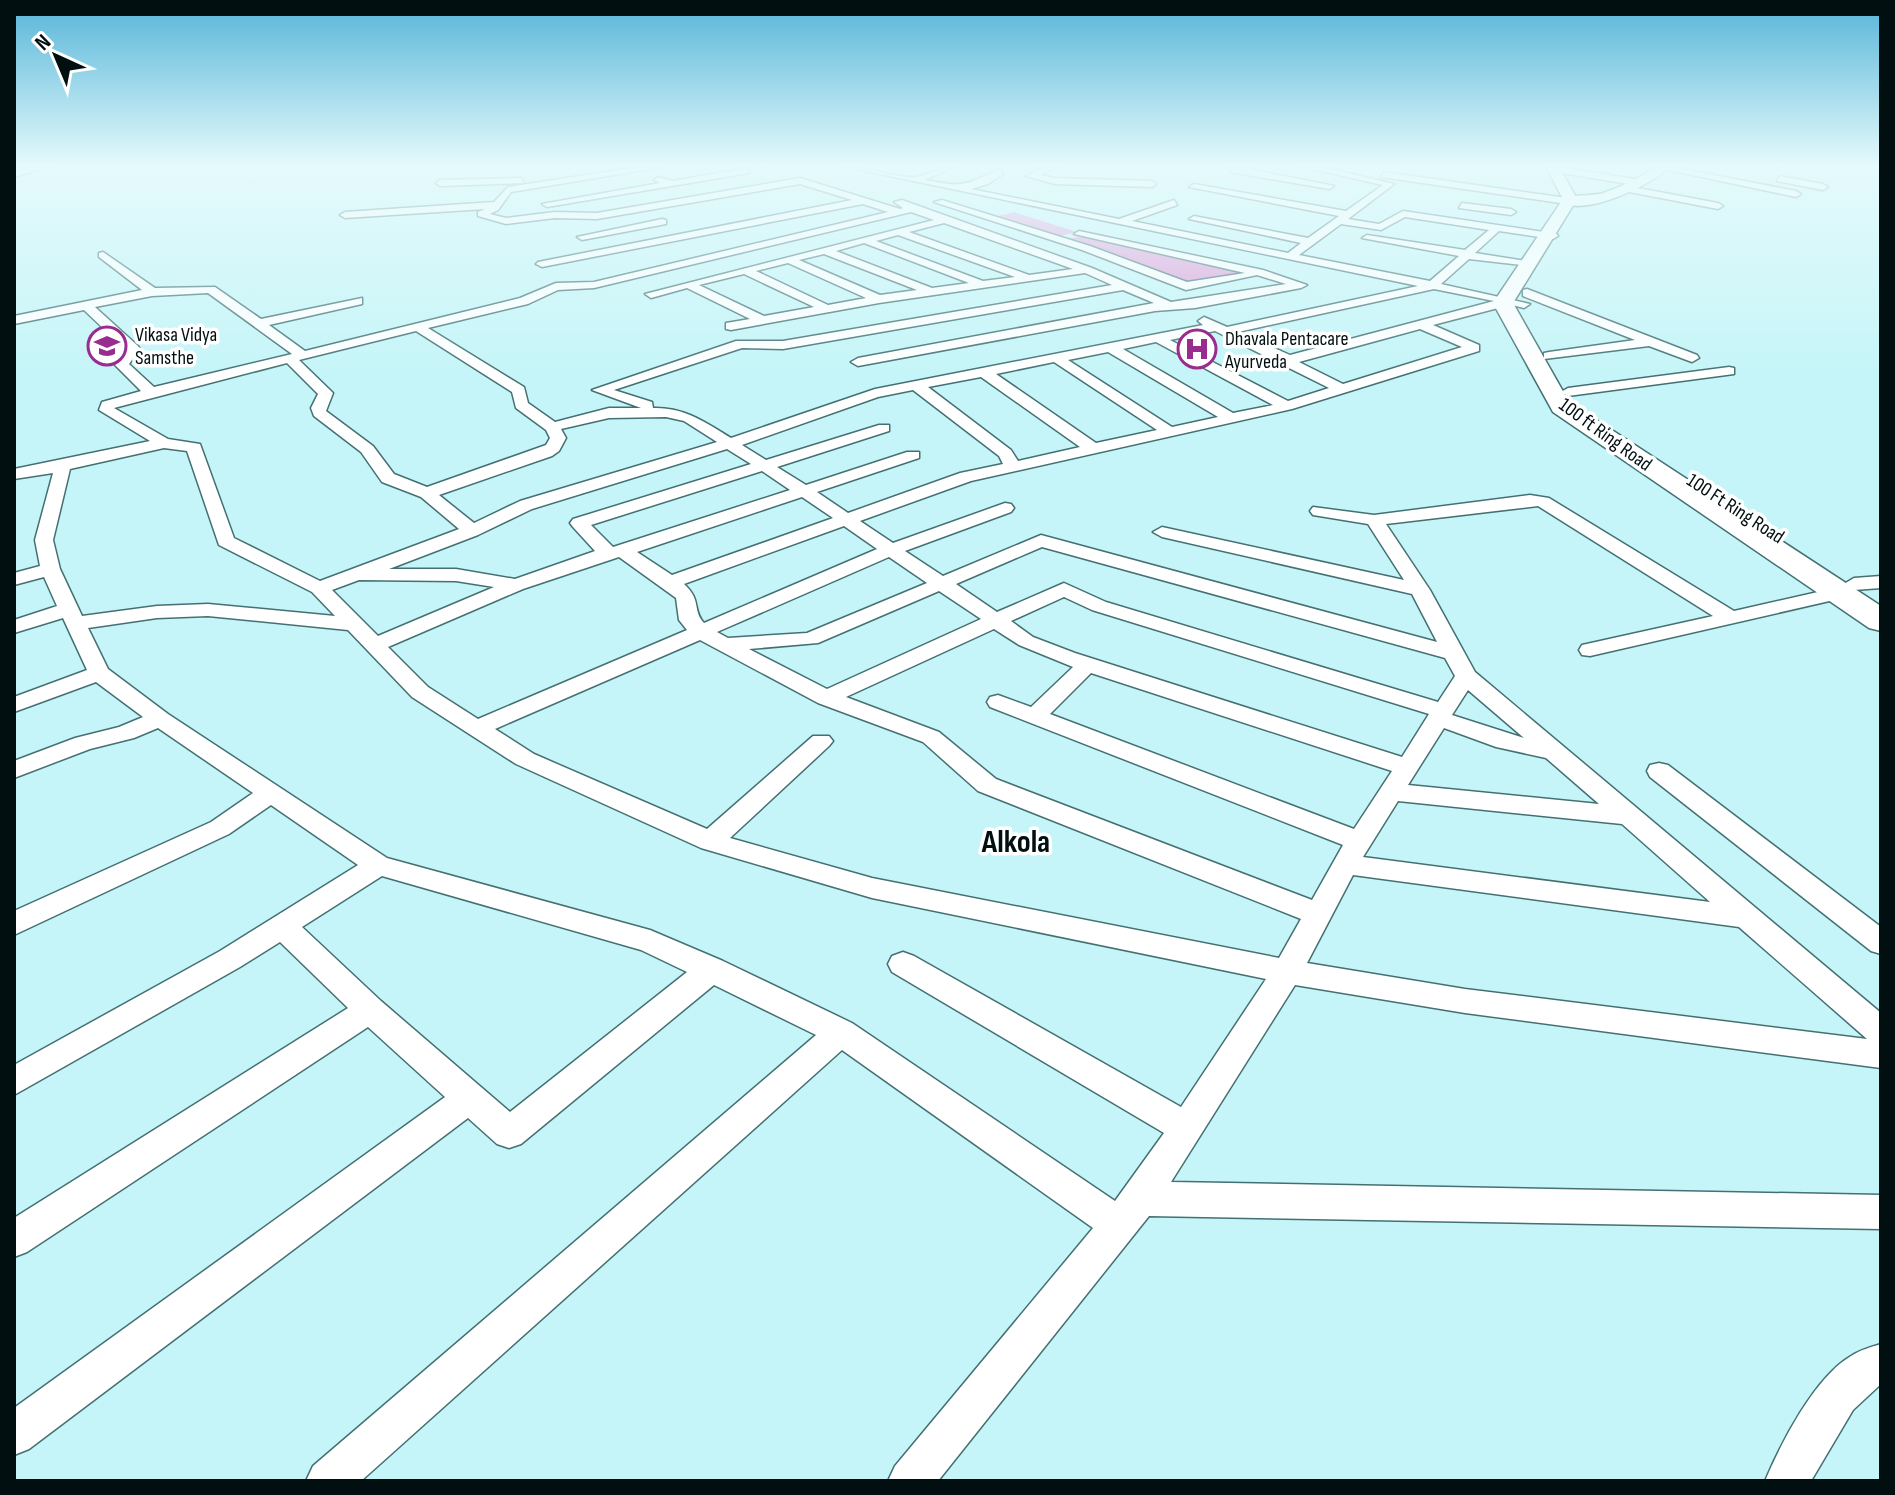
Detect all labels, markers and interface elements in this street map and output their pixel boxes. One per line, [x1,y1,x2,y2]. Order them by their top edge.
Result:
north arrow [16,16,96,96]
text: N [30,29,57,56]
place label: Vikasa Vidya Samsthe [135,323,217,370]
school or university icon: Vikasa Vidya Samsthe [86,325,128,367]
place label: Dhavala Pentacare Ayurveda [1224,327,1348,374]
hospital icon: Dhavala Pentacare Ayurveda [1176,328,1218,370]
street label: 100 ft Ring Road [1554,393,1657,477]
street label: 100 Ft Ring Road [1682,468,1789,549]
district label: Alkola [981,823,1050,862]

